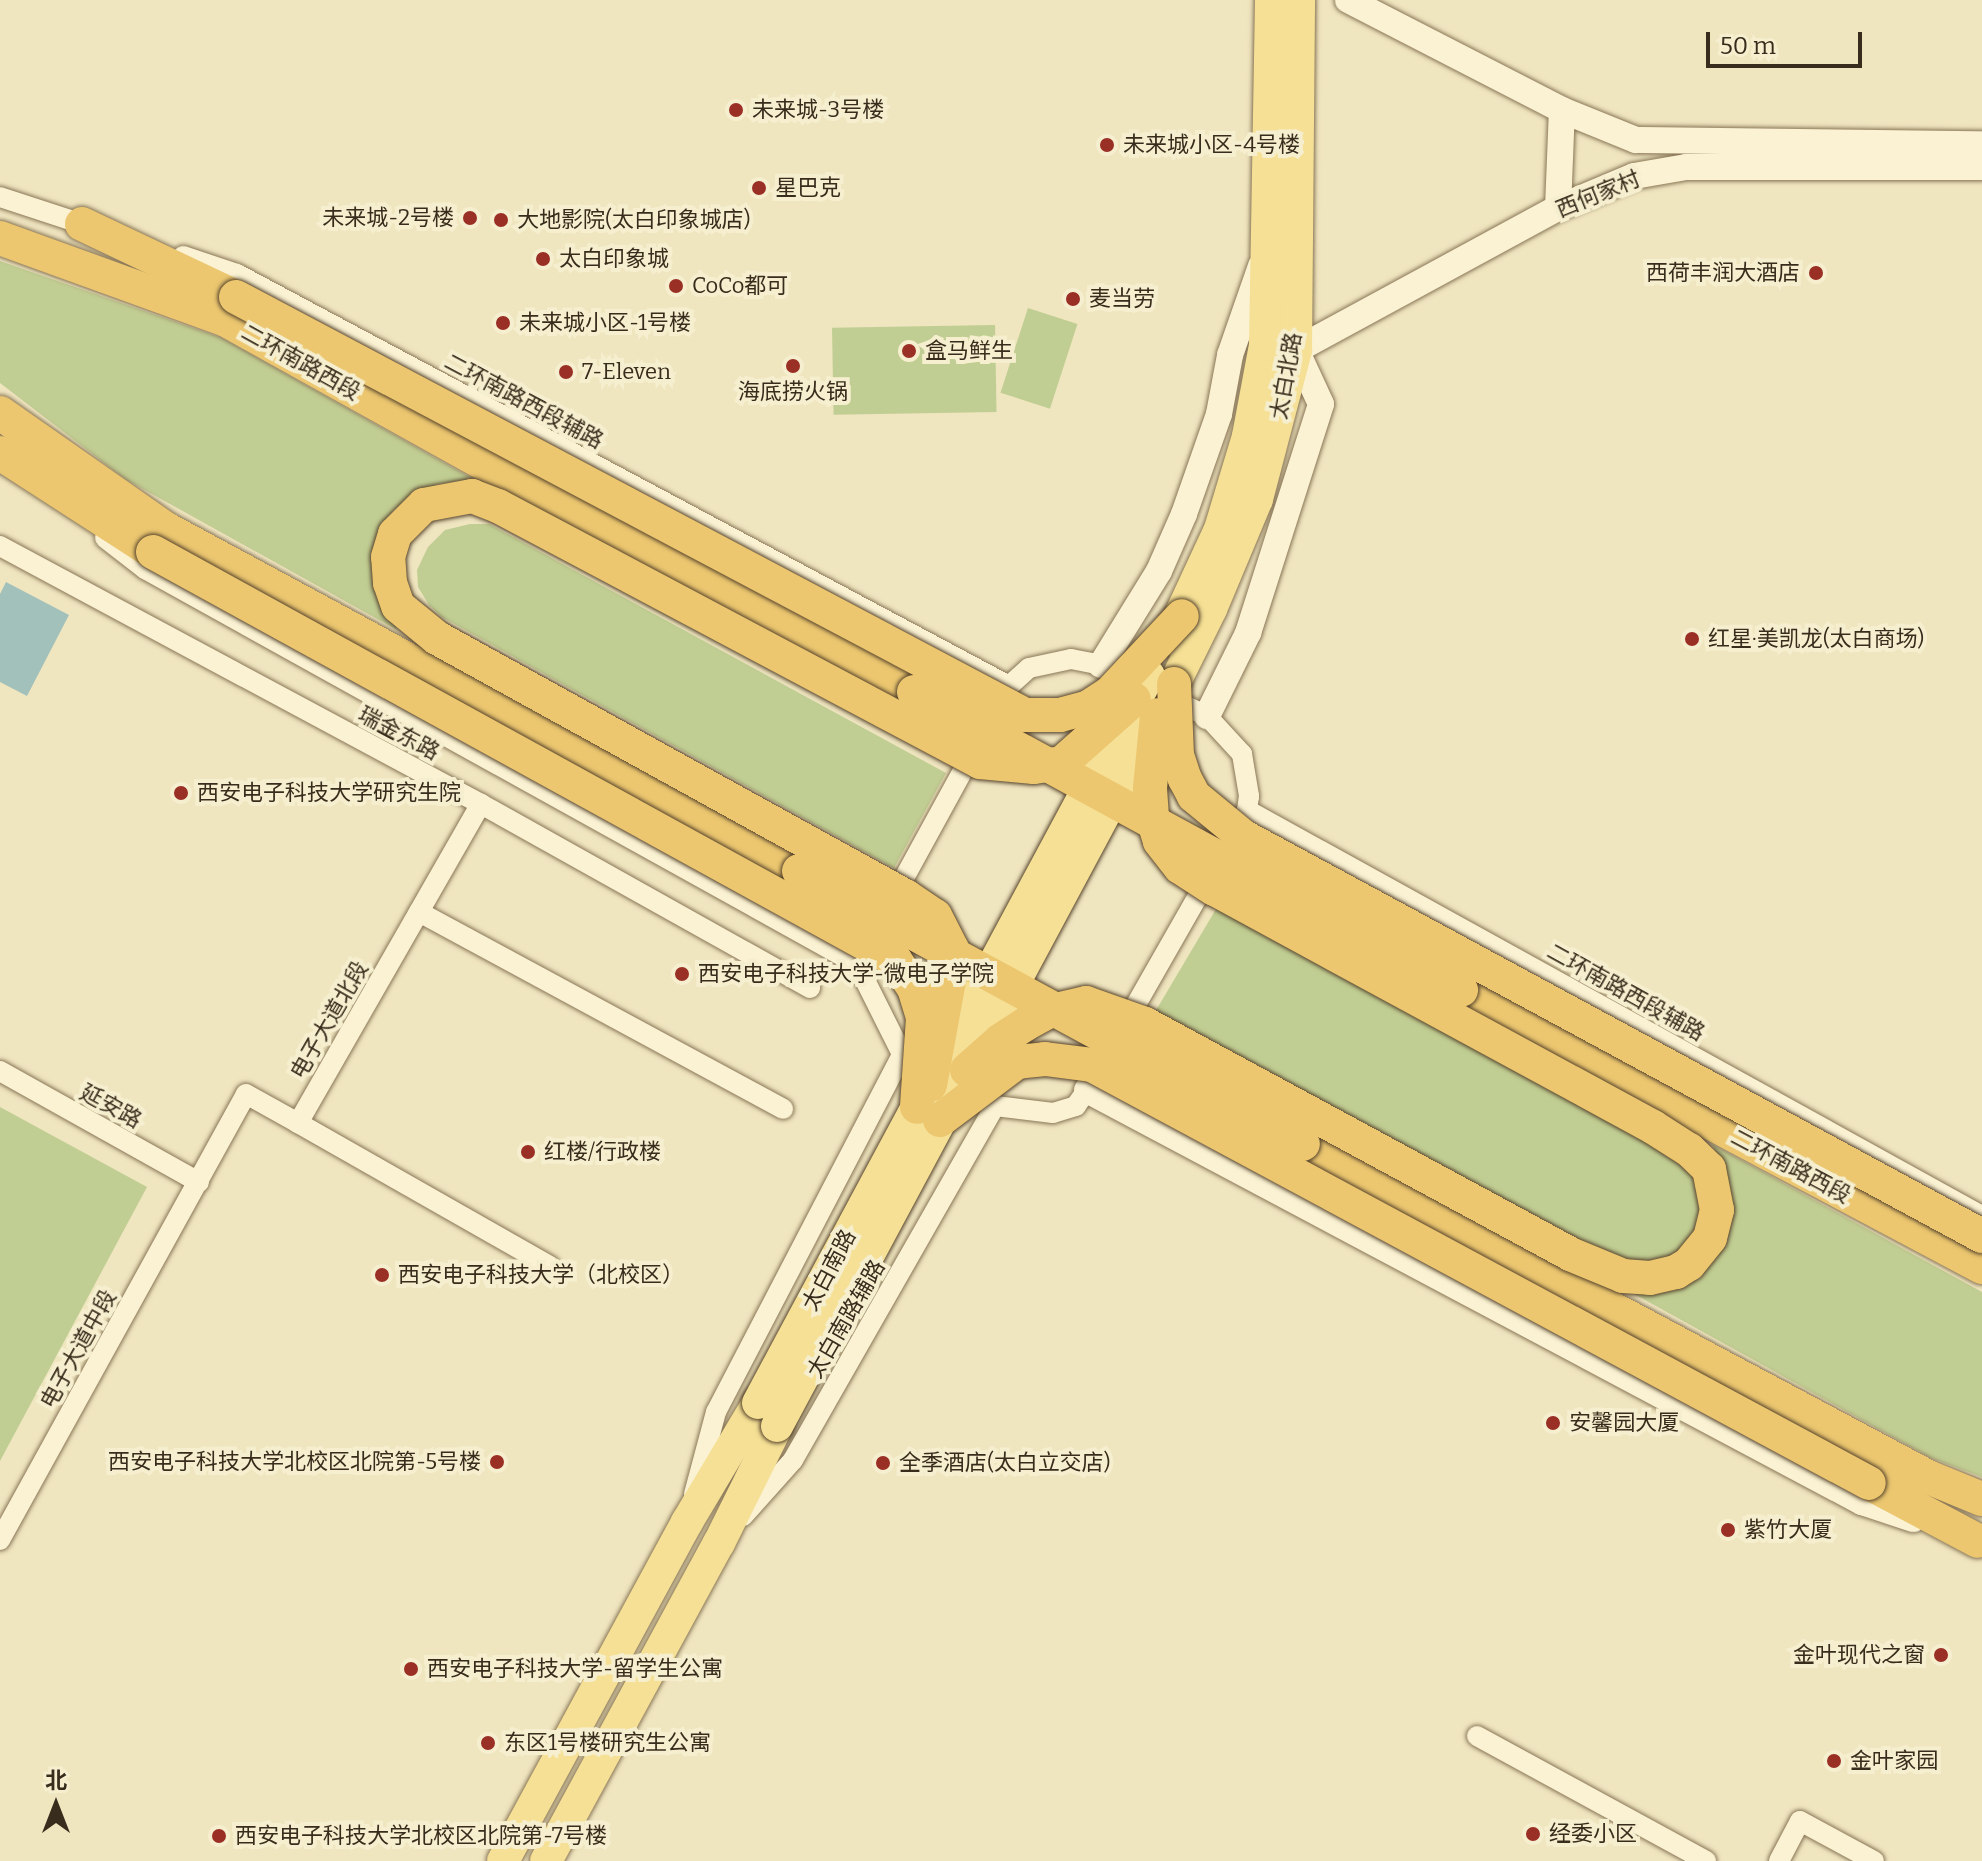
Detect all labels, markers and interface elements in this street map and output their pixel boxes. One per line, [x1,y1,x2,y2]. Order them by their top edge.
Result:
scale bar [1710,16,1866,66]
text: 50 m [1720,32,1776,60]
place label: 未来城-3号楼 [752,97,884,123]
marker: 未来城-3号楼 [727,101,745,119]
place label: 未来城小区-4号楼 [1123,132,1300,158]
marker: 未来城小区-4号楼 [1098,136,1116,154]
street label: 西何家村 [1552,165,1644,223]
place label: 星巴克 [775,175,841,201]
marker: 星巴克 [750,179,768,197]
place label: 未来城-2号楼 [322,205,454,231]
place label: 大地影院(太白印象城店) [517,207,751,233]
marker: 未来城-2号楼 [461,209,479,227]
marker: 大地影院(太白印象城店) [492,211,510,229]
place label: 太白印象城 [559,246,669,272]
marker: 太白印象城 [534,250,552,268]
place label: 西荷丰润大酒店 [1646,260,1800,286]
marker: 西荷丰润大酒店 [1807,264,1825,282]
place label: CoCo都可 [692,273,788,299]
marker: CoCo都可 [667,277,685,295]
place label: 麦当劳 [1089,286,1155,312]
marker: 麦当劳 [1064,290,1082,308]
place label: 未来城小区-1号楼 [519,310,691,336]
marker: 未来城小区-1号楼 [494,314,512,332]
street label: 二环南路西段 [237,318,365,406]
street label: 太白北路 [1265,330,1307,422]
place label: 盒马鲜生 [925,338,1013,364]
marker: 盒马鲜生 [900,342,918,360]
street label: 二环南路西段辅路 [440,348,608,454]
marker: 海底捞火锅 [784,357,802,375]
place label: 7-Eleven [582,359,671,385]
marker: 7-Eleven [557,363,575,381]
place label: 海底捞火锅 [738,379,848,405]
place label: 红星·美凯龙(太白商场) [1708,626,1924,652]
marker: 红星·美凯龙(太白商场) [1683,630,1701,648]
street label: 瑞金东路 [354,701,444,765]
place label: 西安电子科技大学研究生院 [197,780,461,806]
marker: 西安电子科技大学研究生院 [172,784,190,802]
street label: 二环南路西段辅路 [1543,938,1709,1046]
street label: 电子大道北段 [285,956,373,1084]
place label: 西安电子科技大学-微电子学院 [698,961,994,987]
marker: 西安电子科技大学-微电子学院 [673,965,691,983]
street label: 延安路 [76,1078,146,1134]
street label: 二环南路西段 [1727,1123,1855,1209]
place label: 红楼/行政楼 [544,1139,661,1165]
marker: 红楼/行政楼 [519,1143,537,1161]
street label: 太白南路 [797,1225,861,1315]
street label: 太白南路辅路 [802,1255,890,1383]
place label: 西安电子科技大学（北校区） [398,1262,684,1288]
marker: 西安电子科技大学（北校区） [373,1266,391,1284]
street label: 电子大道中段 [34,1285,122,1413]
place label: 安馨园大厦 [1569,1410,1679,1436]
marker: 安馨园大厦 [1544,1414,1562,1432]
place label: 西安电子科技大学北校区北院第-5号楼 [108,1449,481,1475]
place label: 全季酒店(太白立交店) [899,1450,1111,1476]
marker: 西安电子科技大学北校区北院第-5号楼 [488,1453,506,1471]
marker: 全季酒店(太白立交店) [874,1454,892,1472]
place label: 紫竹大厦 [1744,1517,1832,1543]
marker: 紫竹大厦 [1719,1521,1737,1539]
place label: 金叶现代之窗 [1793,1642,1925,1668]
marker: 金叶现代之窗 [1932,1646,1950,1664]
place label: 西安电子科技大学-留学生公寓 [427,1656,723,1682]
marker: 西安电子科技大学-留学生公寓 [402,1660,420,1678]
place label: 东区1号楼研究生公寓 [504,1730,711,1756]
marker: 东区1号楼研究生公寓 [479,1734,497,1752]
place label: 金叶家园 [1850,1748,1938,1774]
marker: 金叶家园 [1825,1752,1843,1770]
north arrow [16,1765,96,1845]
text: 北 [45,1767,67,1794]
place label: 经委小区 [1549,1821,1637,1847]
place label: 西安电子科技大学北校区北院第-7号楼 [235,1823,607,1849]
marker: 经委小区 [1524,1825,1542,1843]
marker: 西安电子科技大学北校区北院第-7号楼 [210,1827,228,1845]

